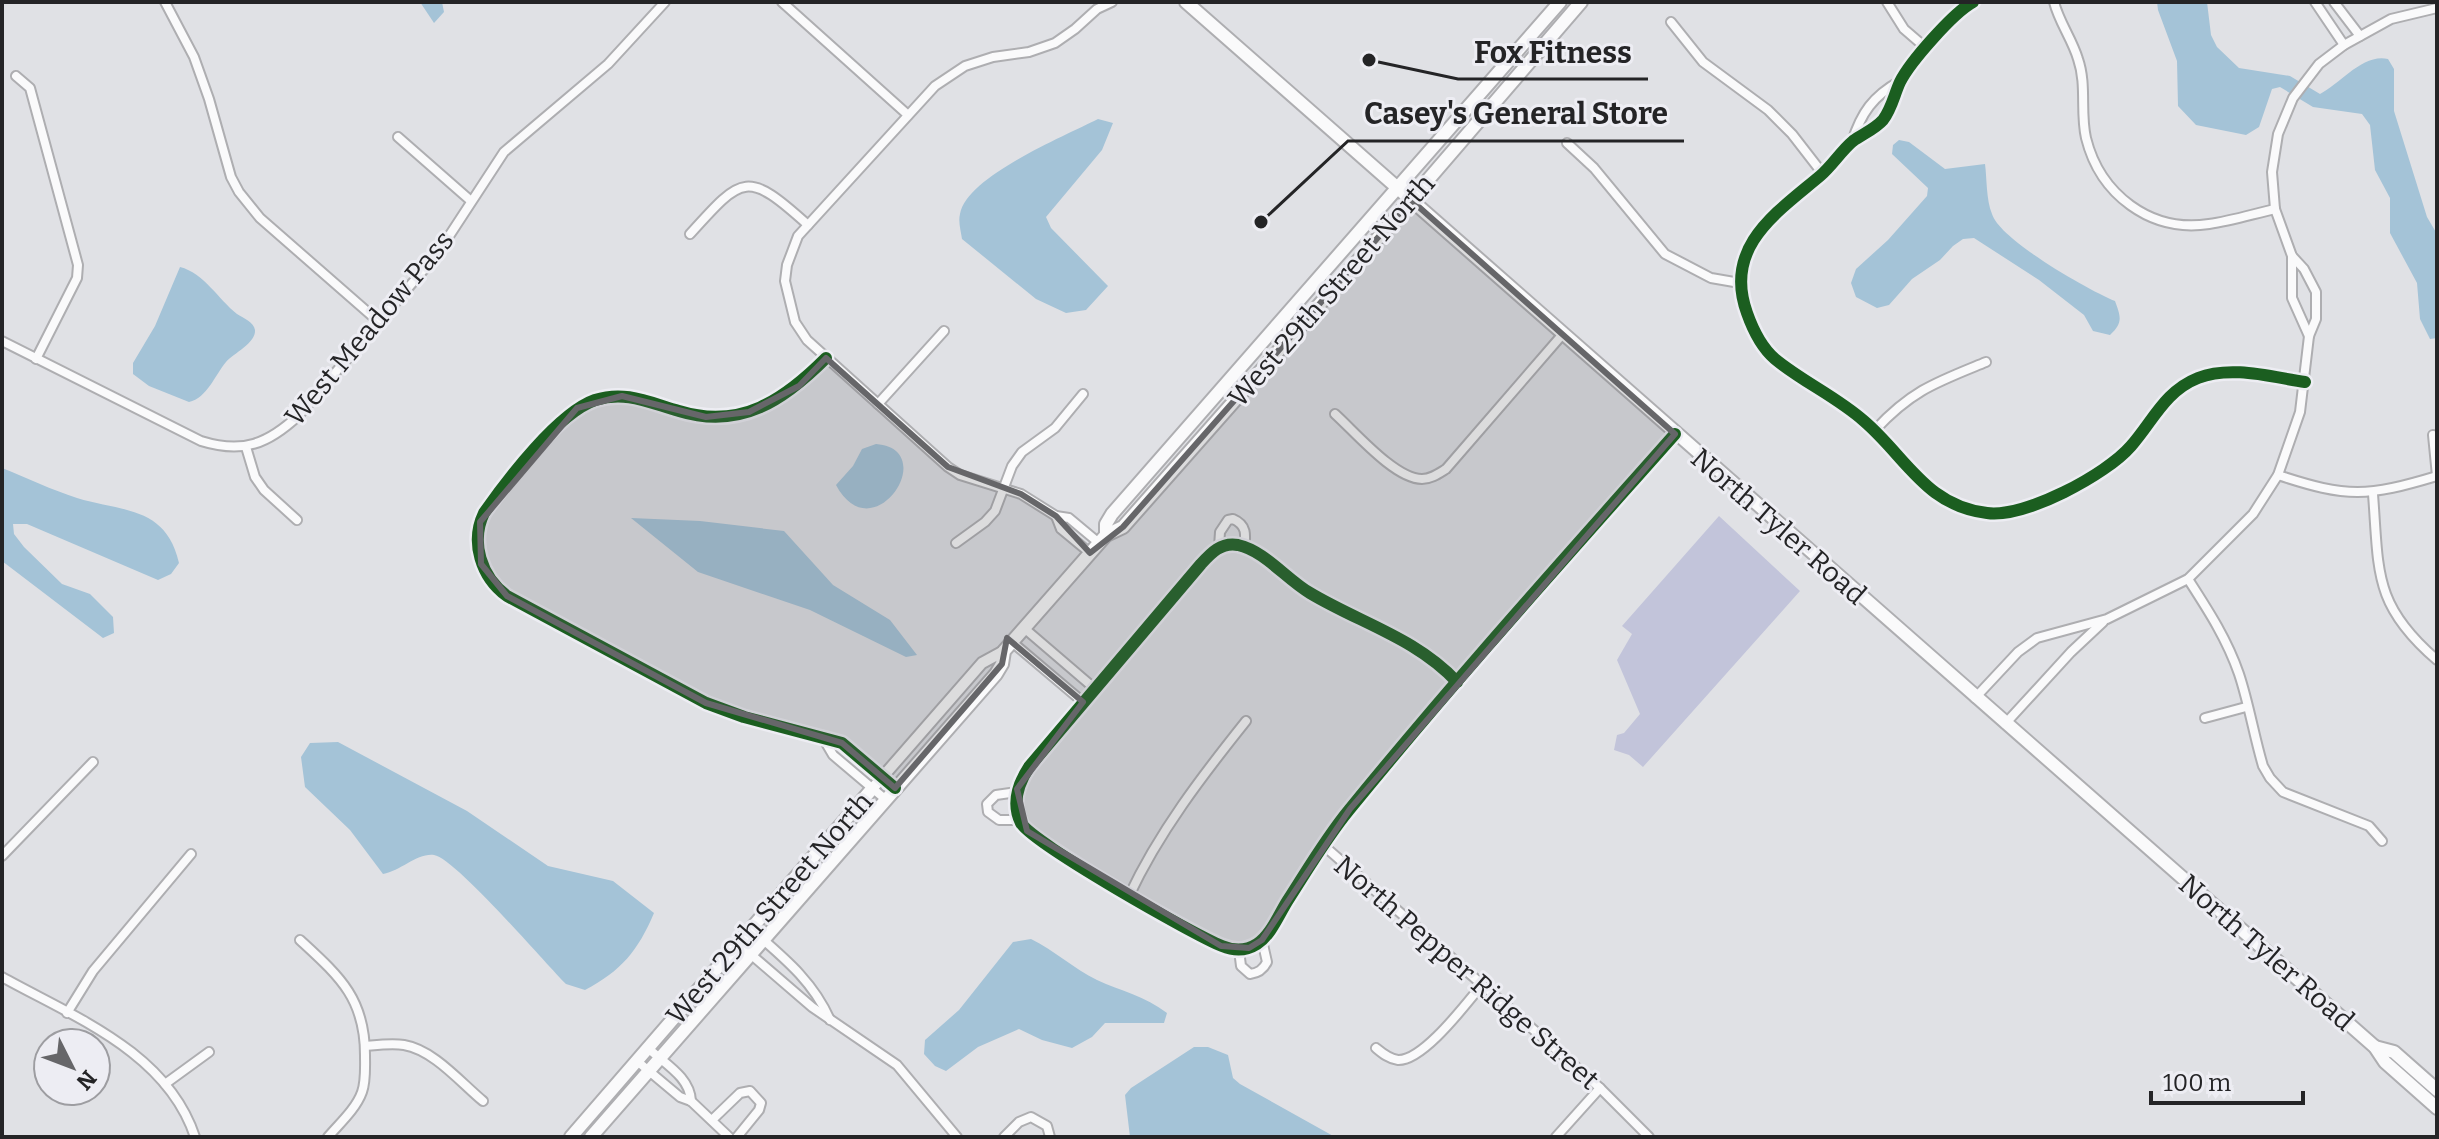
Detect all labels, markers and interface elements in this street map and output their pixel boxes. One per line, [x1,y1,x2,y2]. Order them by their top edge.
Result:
callout: Fox Fitness [1458,25,1648,79]
text: Fox Fitness [1474,35,1632,71]
callout: Casey's General Store [1348,87,1684,141]
text: Casey's General Store [1364,96,1668,132]
street label: West 29th Street North [1221,167,1441,413]
street label: West Meadow Pass [278,224,461,433]
street label: North Tyler Road [1684,441,1873,611]
street label: West 29th Street North [659,785,879,1031]
street label: North Pepper Ridge Street [1328,849,1606,1096]
street label: North Tyler Road [2172,867,2361,1037]
north arrow [32,1027,112,1107]
scale bar [2151,1055,2303,1105]
text: N [71,1065,102,1095]
text: 100 m [2163,1069,2231,1097]

